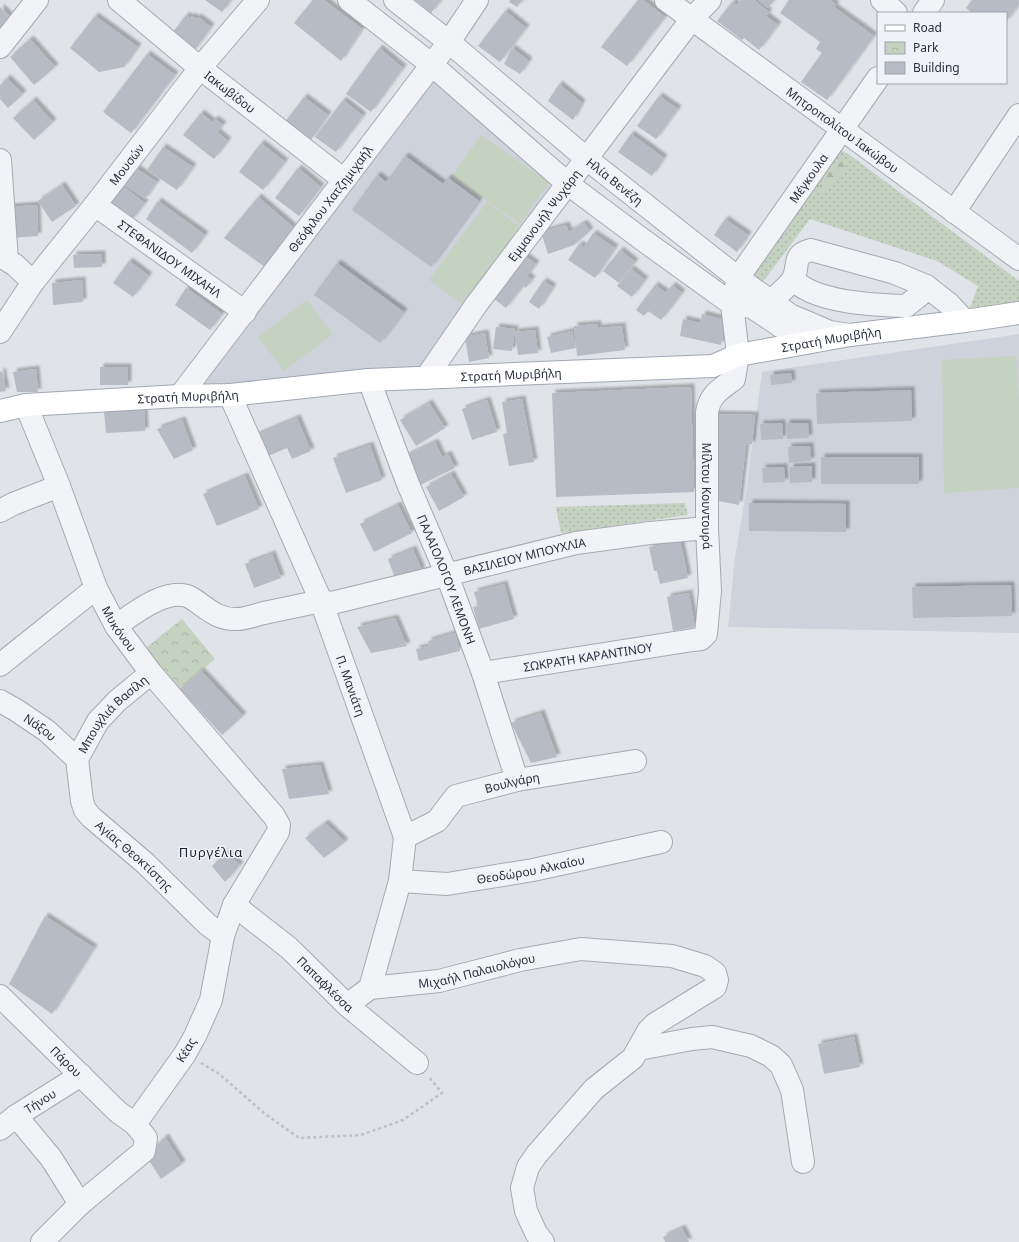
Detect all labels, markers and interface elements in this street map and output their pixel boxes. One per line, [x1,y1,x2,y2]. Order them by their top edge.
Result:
legend [877,12,1007,84]
text: Road [913,19,942,36]
text: Park [913,39,939,56]
text: Building [913,59,960,76]
street label: Ιακωβίδου [201,66,259,117]
street label: Μητροπολίτου Ιακώβου [783,83,902,177]
street label: Μουσών [105,140,148,189]
street label: Θεόφιλου Χατζημιχαήλ [284,141,377,256]
street label: Μέγκουλα [785,149,832,206]
street label: Ηλία Βενέζη [583,153,647,209]
street label: Εμμανουήλ Ψυχάρη [503,166,584,265]
street label: ΣΤΕΦΑΝΙΔΟΥ ΜΙΧΑΗΛ [115,216,226,302]
street label: Στρατή Μυριβήλη [780,323,882,356]
street label: Στρατή Μυριβήλη [460,364,562,385]
street label: Στρατή Μυριβήλη [137,386,239,407]
street label: Μίλτου Κουντουρά [698,443,717,550]
street label: ΠΑΛΑΙΟΛΟΓΟΥ ΛΕΜΟΝΗ [413,512,480,647]
street label: ΒΑΣΙΛΕΙΟΥ ΜΠΟΥΧΛΙΑ [462,533,587,579]
street label: Μυκόνου [98,603,141,655]
street label: ΣΩΚΡΑΤΗ ΚΑΡΑΝΤΙΝΟΥ [522,638,654,676]
street label: Π. Μανιάτη [332,653,370,719]
street label: Μπουχλιά Βασίλη [73,671,151,756]
street label: Νάξου [21,709,60,744]
street label: Βουλγάρη [483,768,541,797]
street label: Αγίας Θεοκτίστης [92,816,177,895]
district label: Πυργέλια [179,843,243,861]
street label: Θεοδώρου Αλκαίου [475,850,586,888]
street label: Μιχαήλ Παλαιολόγου [417,949,537,992]
street label: Παπαφλέσσα [293,952,358,1016]
street label: Κέας [172,1034,200,1066]
street label: Πάρου [47,1042,86,1081]
street label: Τήνου [21,1084,59,1117]

